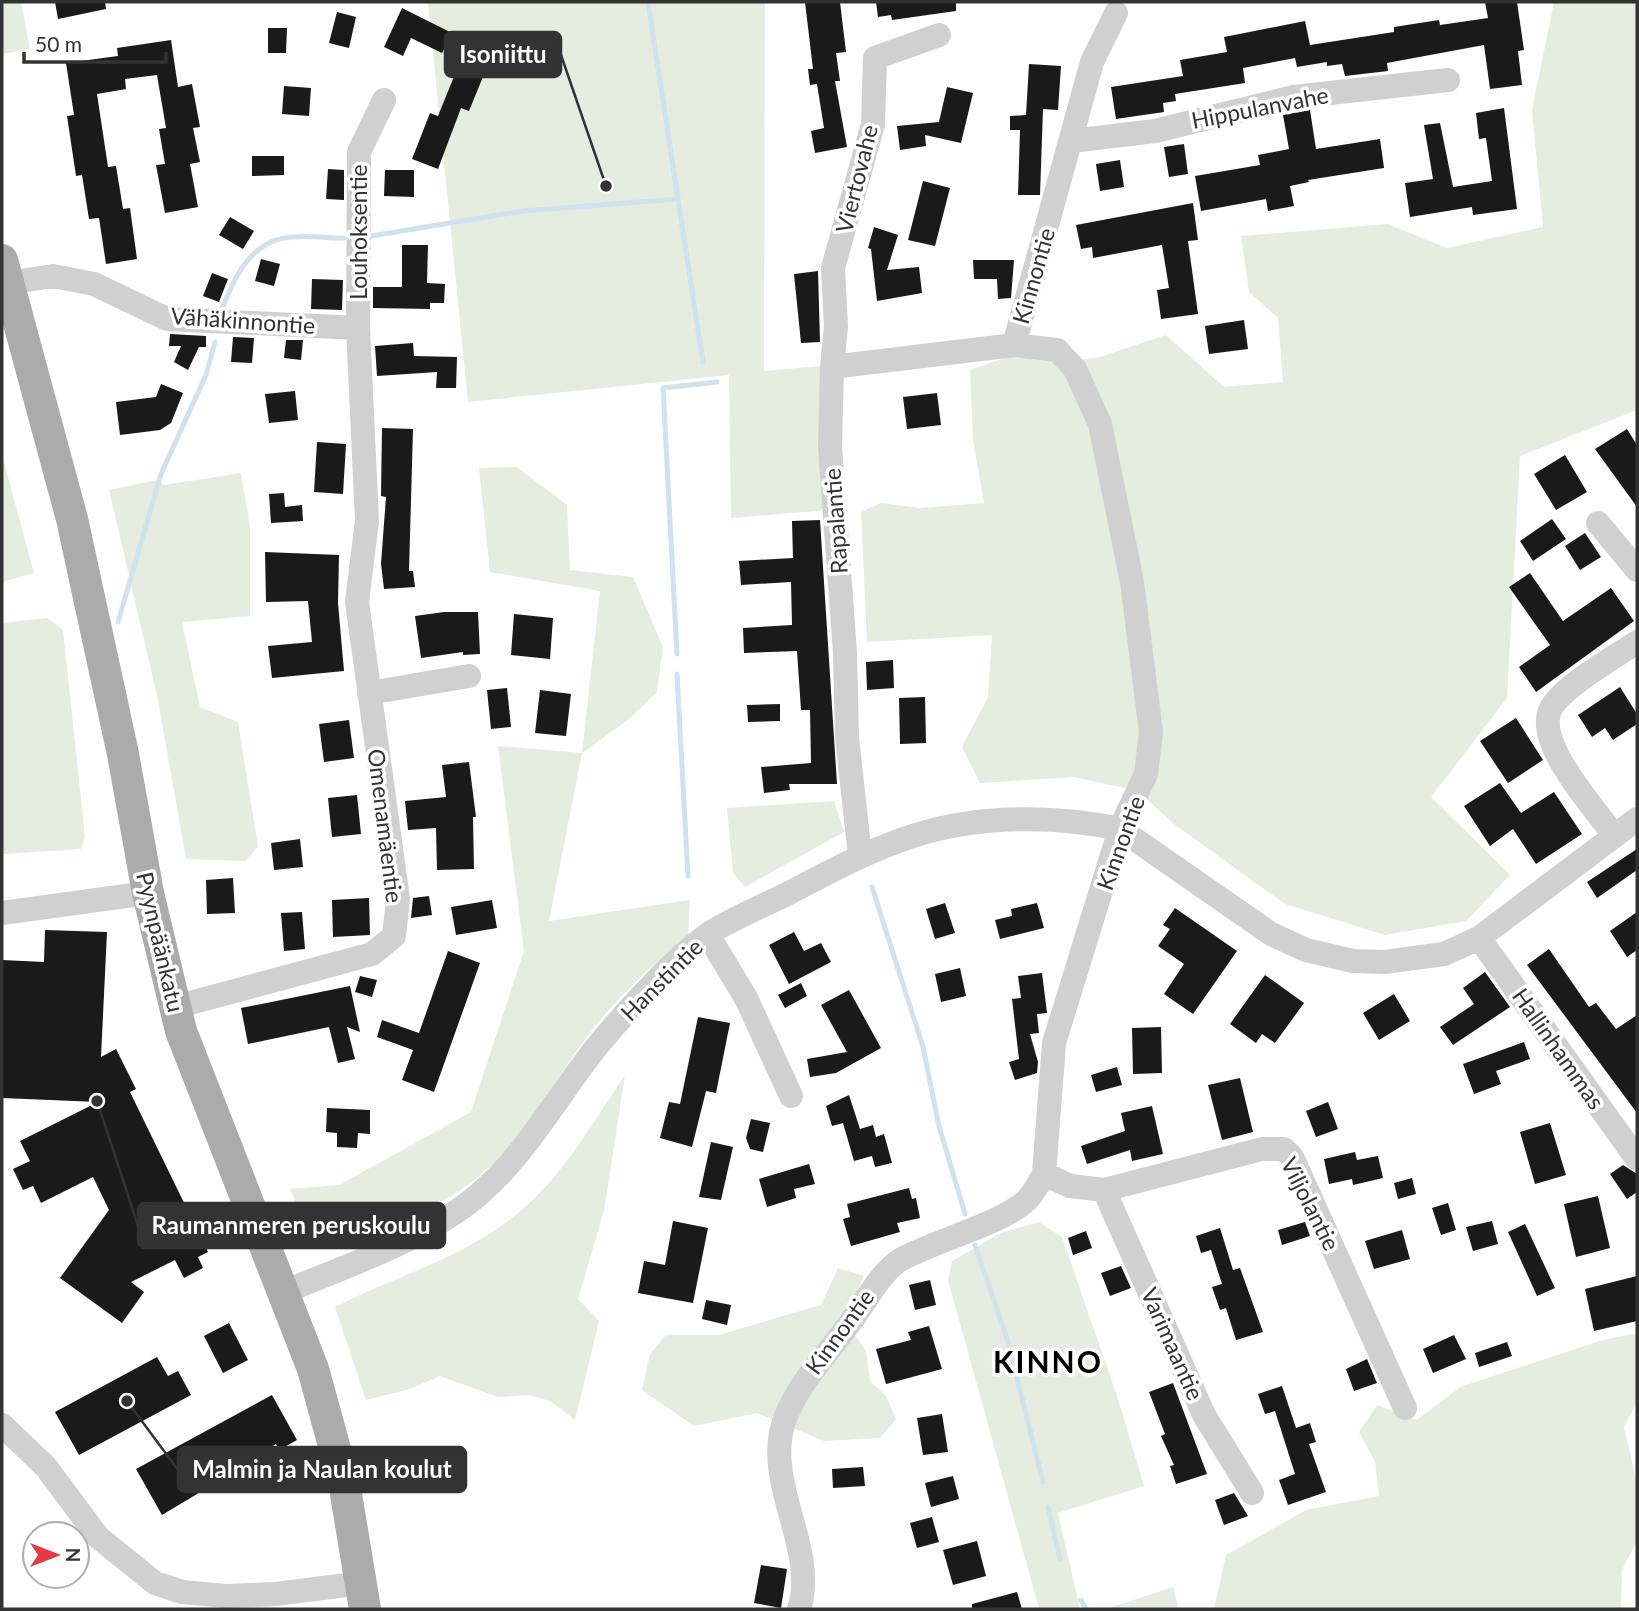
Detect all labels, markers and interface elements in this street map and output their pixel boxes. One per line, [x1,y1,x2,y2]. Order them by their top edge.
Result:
scale bar [24,21,166,65]
text: 50 m [35,31,82,56]
callout: Isoniittu [445,32,561,77]
text: Isoniittu [459,39,547,68]
street label: Hippulanvahe [1189,80,1331,134]
street label: Viertovahe [829,122,883,236]
street label: Louhoksentie [344,164,372,300]
street label: Kinnontie [1006,225,1060,327]
street label: Vähäkinnontie [170,301,316,339]
street label: Rapalantie [817,467,853,575]
street label: Omenamäentie [363,747,409,904]
street label: Kinnontie [1090,792,1150,894]
street label: Pyynpäänkatu [131,869,191,1015]
street label: Hanstintie [614,932,708,1026]
street label: Hallinhammas [1507,982,1611,1114]
street label: Viljolantie [1276,1152,1346,1255]
callout: Raumanmeren peruskoulu [138,1203,445,1248]
text: Raumanmeren peruskoulu [152,1210,431,1239]
street label: Kinnontie [799,1283,879,1379]
street label: Varimaantie [1136,1283,1210,1404]
district label: KINNO [993,1343,1103,1379]
callout: Malmin ja Naulan koulut [178,1447,466,1492]
text: Malmin ja Naulan koulut [192,1454,452,1483]
north arrow [21,1520,91,1590]
text: N [62,1548,85,1562]

